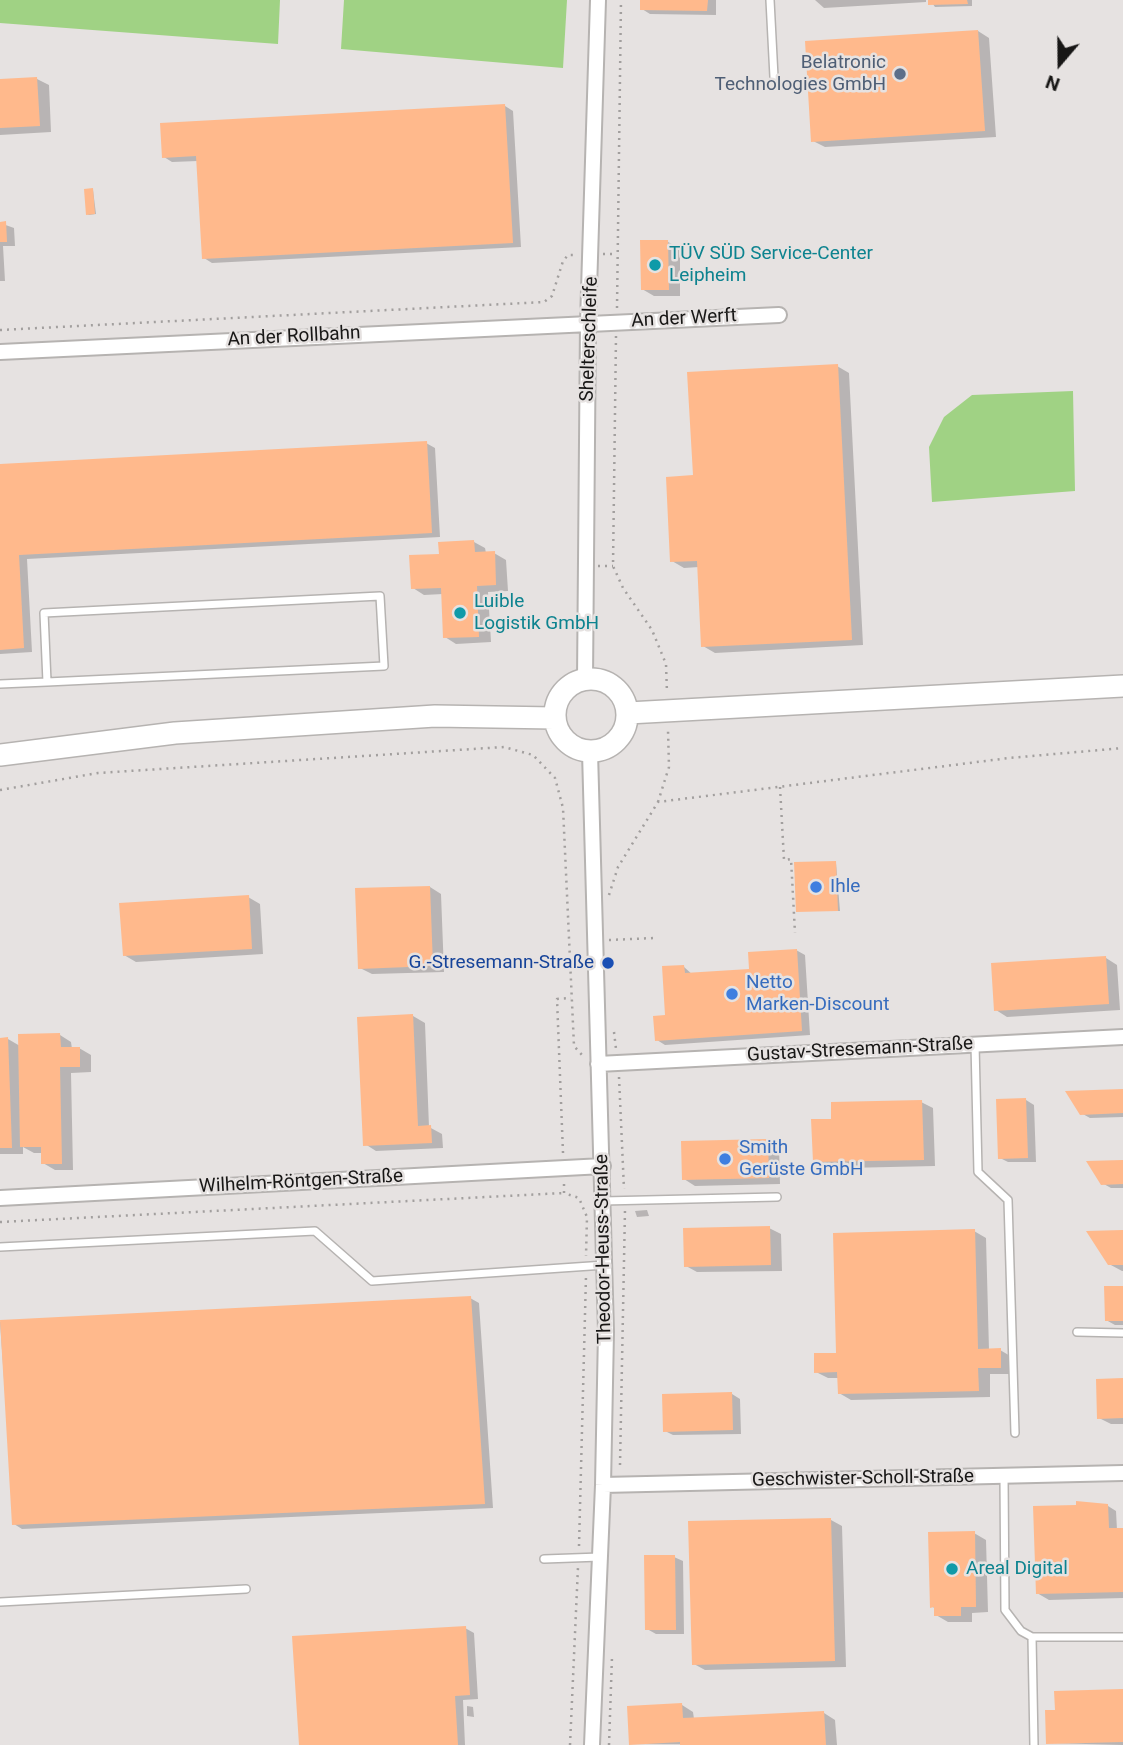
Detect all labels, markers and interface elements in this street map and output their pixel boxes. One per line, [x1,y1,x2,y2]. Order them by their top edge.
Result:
north arrow [1025,28,1095,98]
place label: Belatronic Technologies GmbH [715,52,886,96]
marker: Belatronic Technologies GmbH [892,66,908,82]
text: N [1042,70,1063,96]
place label: TÜV SÜD Service-Center Leipheim [669,243,873,287]
marker: TÜV SÜD Service-Center Leipheim [647,257,663,273]
street label: Shelterschleife [576,276,604,402]
street label: An der Werft [631,305,737,333]
street label: An der Rollbahn [227,322,361,352]
place label: Luible Logistik GmbH [474,591,599,635]
marker: Luible Logistik GmbH [452,605,468,621]
place label: Ihle [830,876,860,898]
marker: Ihle [808,879,824,895]
place label: G.-Stresemann-Straße [409,952,594,974]
marker: G.-Stresemann-Straße [600,955,616,971]
place label: Netto Marken-Discount [746,972,889,1016]
marker: Netto Marken-Discount [724,986,740,1002]
street label: Gustav-Stresemann-Straße [746,1033,974,1067]
place label: Smith Gerüste GmbH [739,1137,864,1181]
marker: Smith Gerüste GmbH [717,1151,733,1167]
street label: Theodor-Heuss-Straße [591,1154,617,1344]
street label: Wilhelm-Röntgen-Straße [198,1165,404,1199]
street label: Geschwister-Scholl-Straße [752,1466,974,1492]
place label: Areal Digital [966,1558,1068,1580]
marker: Areal Digital [944,1561,960,1577]

